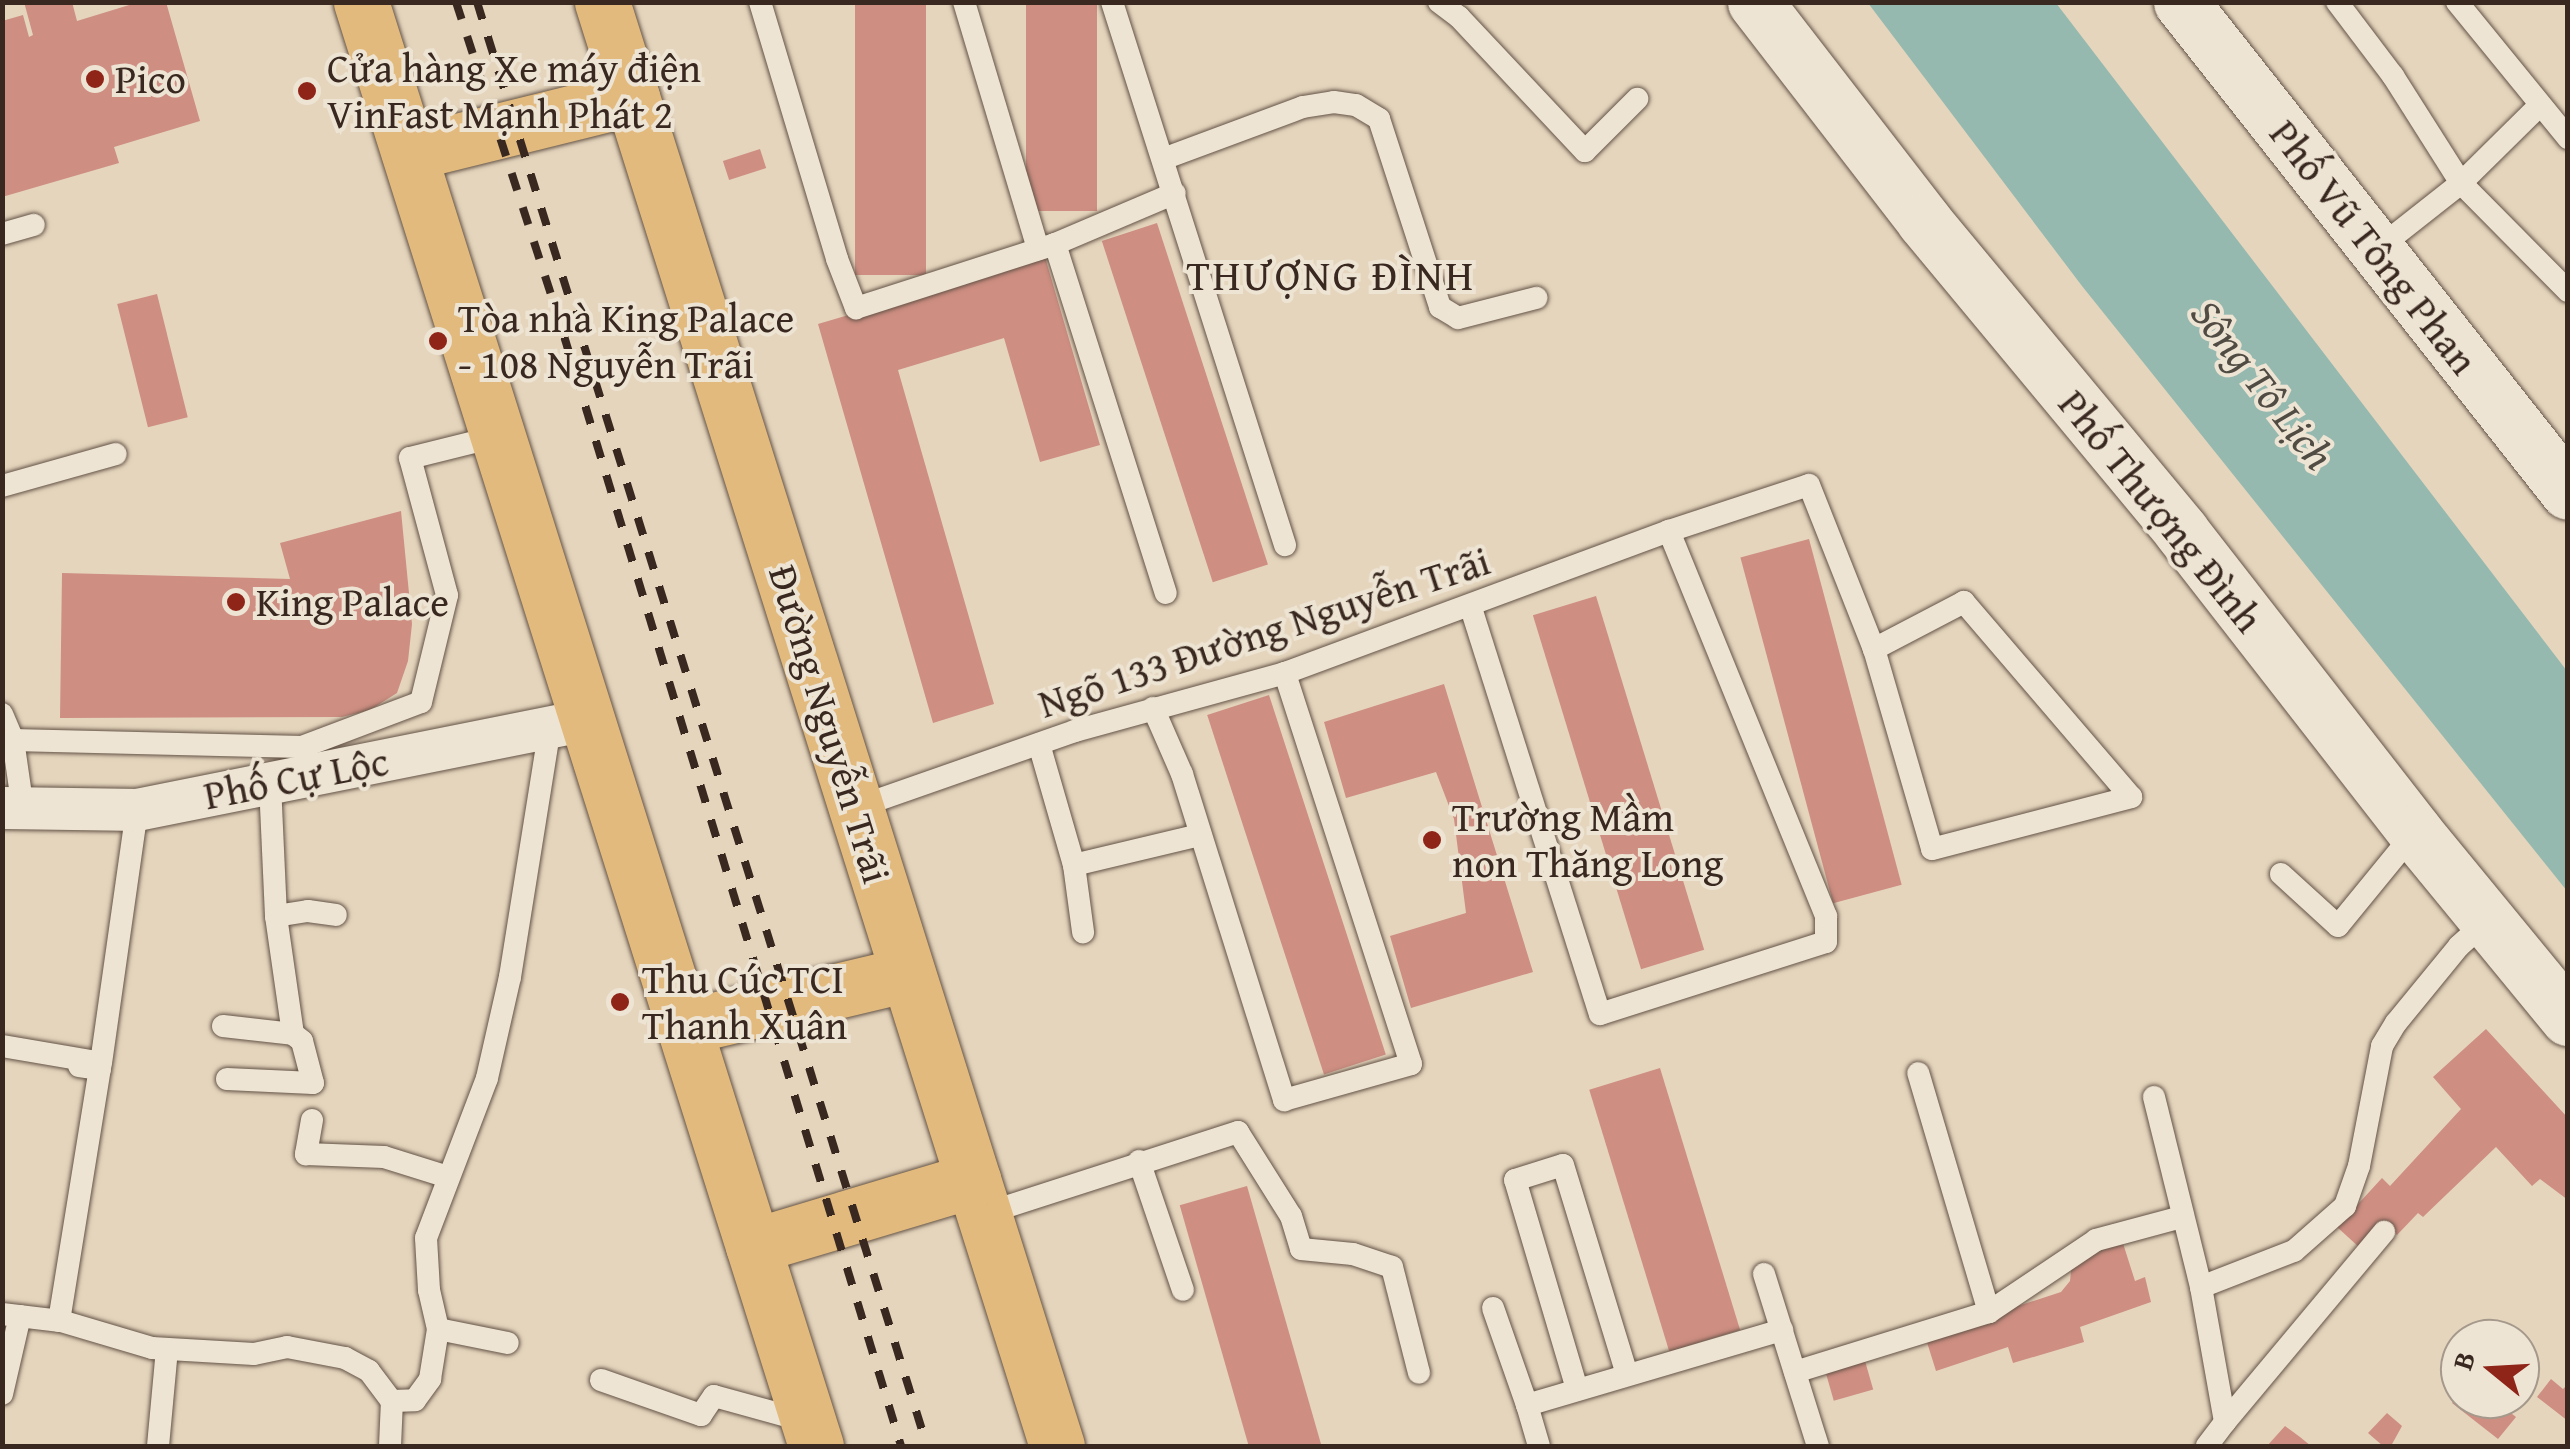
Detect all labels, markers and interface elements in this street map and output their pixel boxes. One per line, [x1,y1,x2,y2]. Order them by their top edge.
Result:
place label: Cửa hàng Xe máy điện VinFast Mạnh Phát 2 [327,44,701,138]
place label: Pico [115,55,186,103]
marker: Pico [84,68,106,90]
marker: Cửa hàng Xe máy điện VinFast Mạnh Phát 2 [296,80,318,102]
street label: Phố Vũ Tông Phan [2260,110,2488,384]
district label: THƯỢNG ĐÌNH [1186,250,1476,300]
water label: Sông Tô Lịch [2181,289,2345,479]
place label: Tòa nhà King Palace - 108 Nguyễn Trãi [458,294,794,388]
marker: Tòa nhà King Palace - 108 Nguyễn Trãi [427,330,449,352]
street label: Phố Thượng Đình [2049,380,2273,642]
street label: Ngõ 133 Đường Nguyễn Trãi [1032,536,1496,728]
street label: Đường Nguyễn Trãi [759,559,901,889]
place label: King Palace [256,578,449,626]
marker: King Palace [225,591,247,613]
street label: Phố Cự Lộc [200,737,392,819]
place label: Trường Mầm non Thăng Long [1452,793,1723,887]
marker: Trường Mầm non Thăng Long [1421,829,1443,851]
place label: Thu Cúc TCI Thanh Xuân [642,955,847,1049]
marker: Thu Cúc TCI Thanh Xuân [607,989,633,1015]
north arrow [2440,1319,2540,1419]
text: B [2441,1346,2485,1375]

